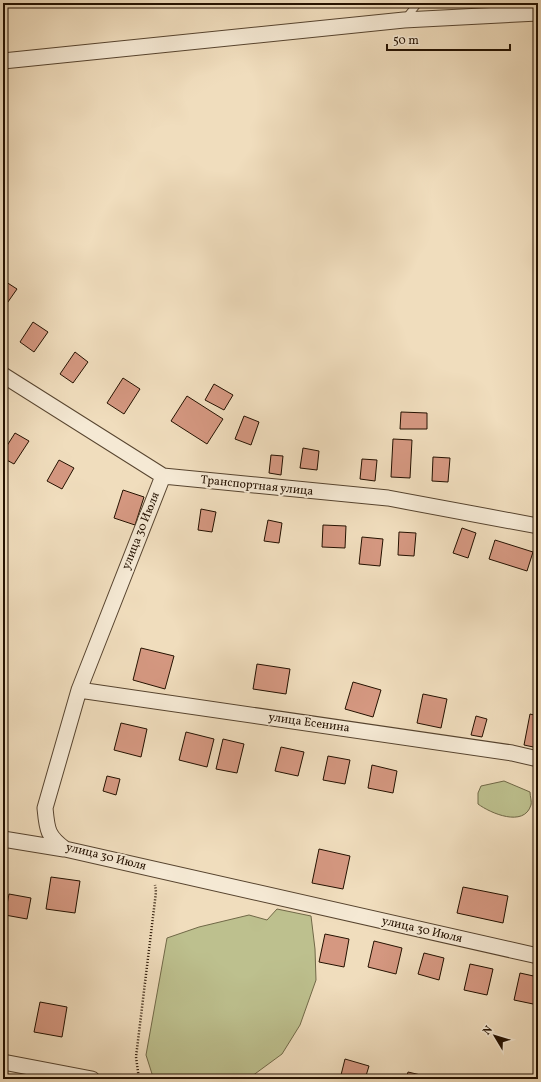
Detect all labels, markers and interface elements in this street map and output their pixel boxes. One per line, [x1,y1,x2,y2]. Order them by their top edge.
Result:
scale bar [387,26,510,52]
text: 50 m [393,33,419,49]
street label: Транспортная улица [200,472,314,500]
street label: улица 30 Июля [118,490,164,572]
street label: улица Есенина [267,709,351,737]
street label: улица 30 Июля [64,839,148,875]
street label: улица 30 Июля [380,913,464,947]
north arrow [475,1016,515,1056]
text: N [480,1023,497,1039]

